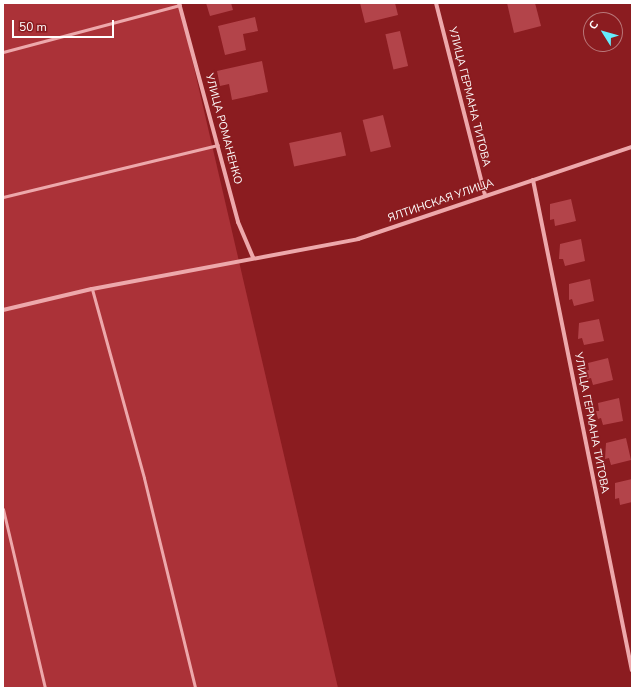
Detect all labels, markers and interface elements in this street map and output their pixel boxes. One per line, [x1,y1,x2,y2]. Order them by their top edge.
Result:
scale bar [14,12,116,38]
north arrow [583,12,623,52]
text: С [586,18,602,33]
text: 50 m [19,19,47,35]
street label: УЛИЦА ГЕРМАНА ТИТОВА [445,26,493,168]
street label: УЛИЦА РОМАНЕНКО [202,72,244,186]
street label: ЯЛТИНСКАЯ УЛИЦА [386,177,496,225]
street label: УЛИЦА ГЕРМАНА ТИТОВА [571,351,611,495]

